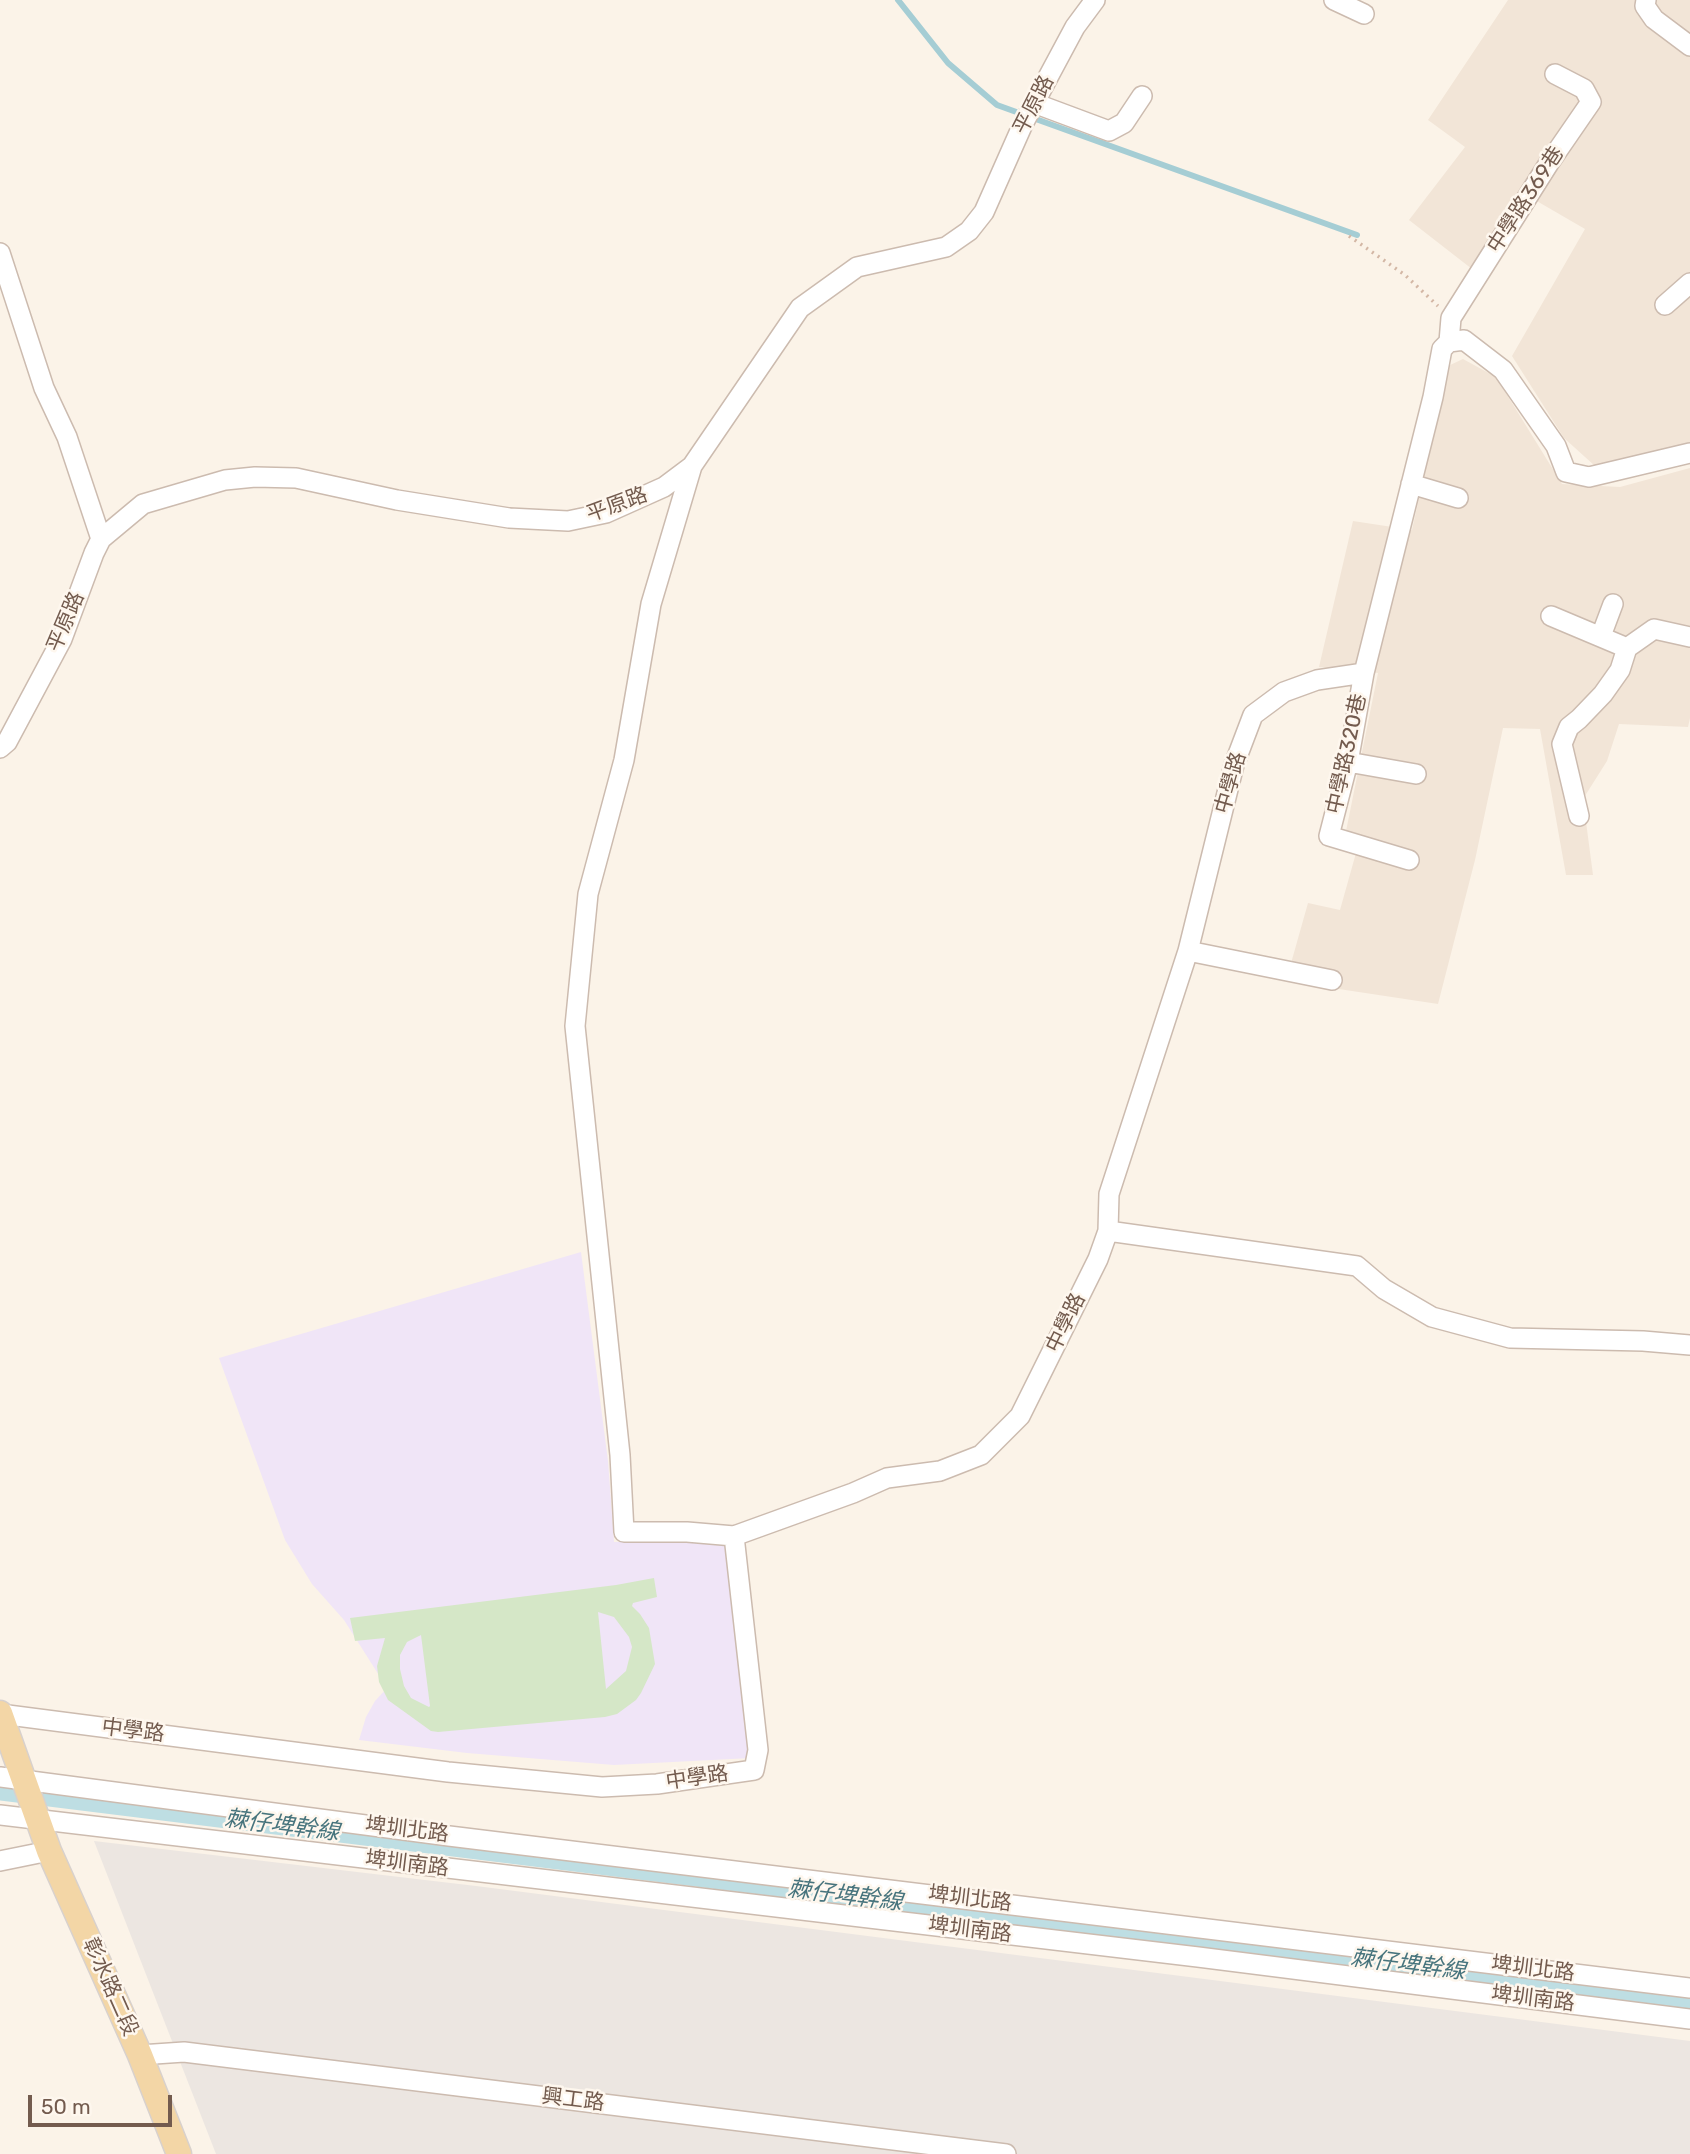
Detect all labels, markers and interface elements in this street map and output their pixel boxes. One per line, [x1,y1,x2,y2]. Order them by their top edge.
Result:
street label: 平原路 [1008,71,1060,139]
street label: 中學路369巷 [1482,142,1570,258]
street label: 平原路 [583,482,651,528]
street label: 平原路 [42,588,90,656]
street label: 中學路320巷 [1322,692,1372,816]
street label: 中學路 [1210,749,1252,817]
street label: 中學路 [1041,1289,1091,1357]
street label: 中學路 [100,1715,166,1747]
street label: 中學路 [664,1761,730,1795]
water label: 棘仔埤幹線 [223,1805,341,1847]
street label: 埤圳北路 [364,1812,450,1848]
street label: 埤圳南路 [364,1846,450,1882]
water label: 棘仔埤幹線 [786,1875,904,1917]
street label: 埤圳北路 [927,1881,1013,1917]
street label: 埤圳南路 [927,1912,1013,1948]
street label: 彰水路二段 [77,1934,143,2040]
water label: 棘仔埤幹線 [1349,1944,1467,1986]
street label: 埤圳北路 [1490,1951,1576,1987]
street label: 埤圳南路 [1490,1981,1576,2017]
scale bar [32,2080,175,2124]
street label: 興工路 [540,2084,606,2116]
text: 50 m [41,2094,91,2119]

